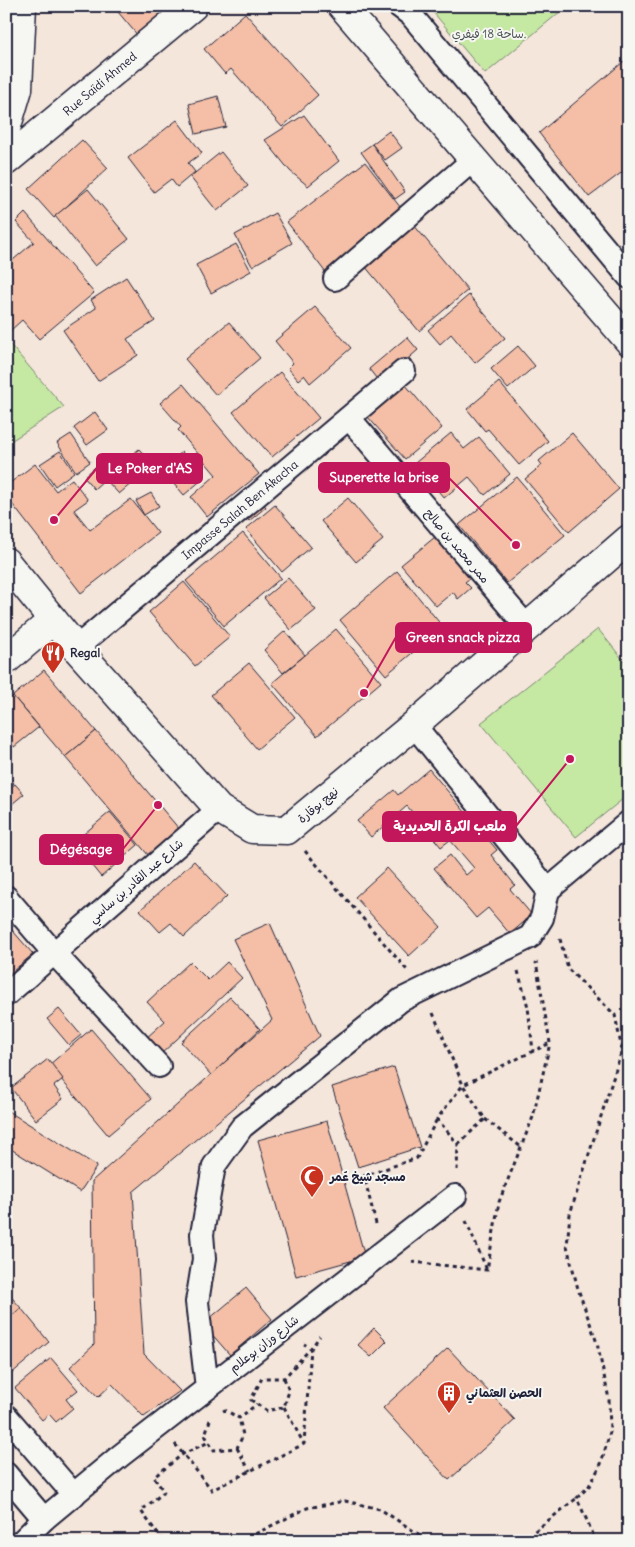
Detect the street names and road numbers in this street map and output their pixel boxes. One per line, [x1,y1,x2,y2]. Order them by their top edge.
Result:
street label: Rue Saïdi Ahmed [60,49,139,119]
street label: Impasse Salah Ben Akacha [179,457,301,563]
street label: ممر محمد بن صالح [420,505,493,587]
street label: نهج بوقارة [294,783,342,827]
street label: شارع عبد القادر بن ساسي [85,835,189,929]
street label: شارع وزان بوعلام [226,1312,303,1377]

